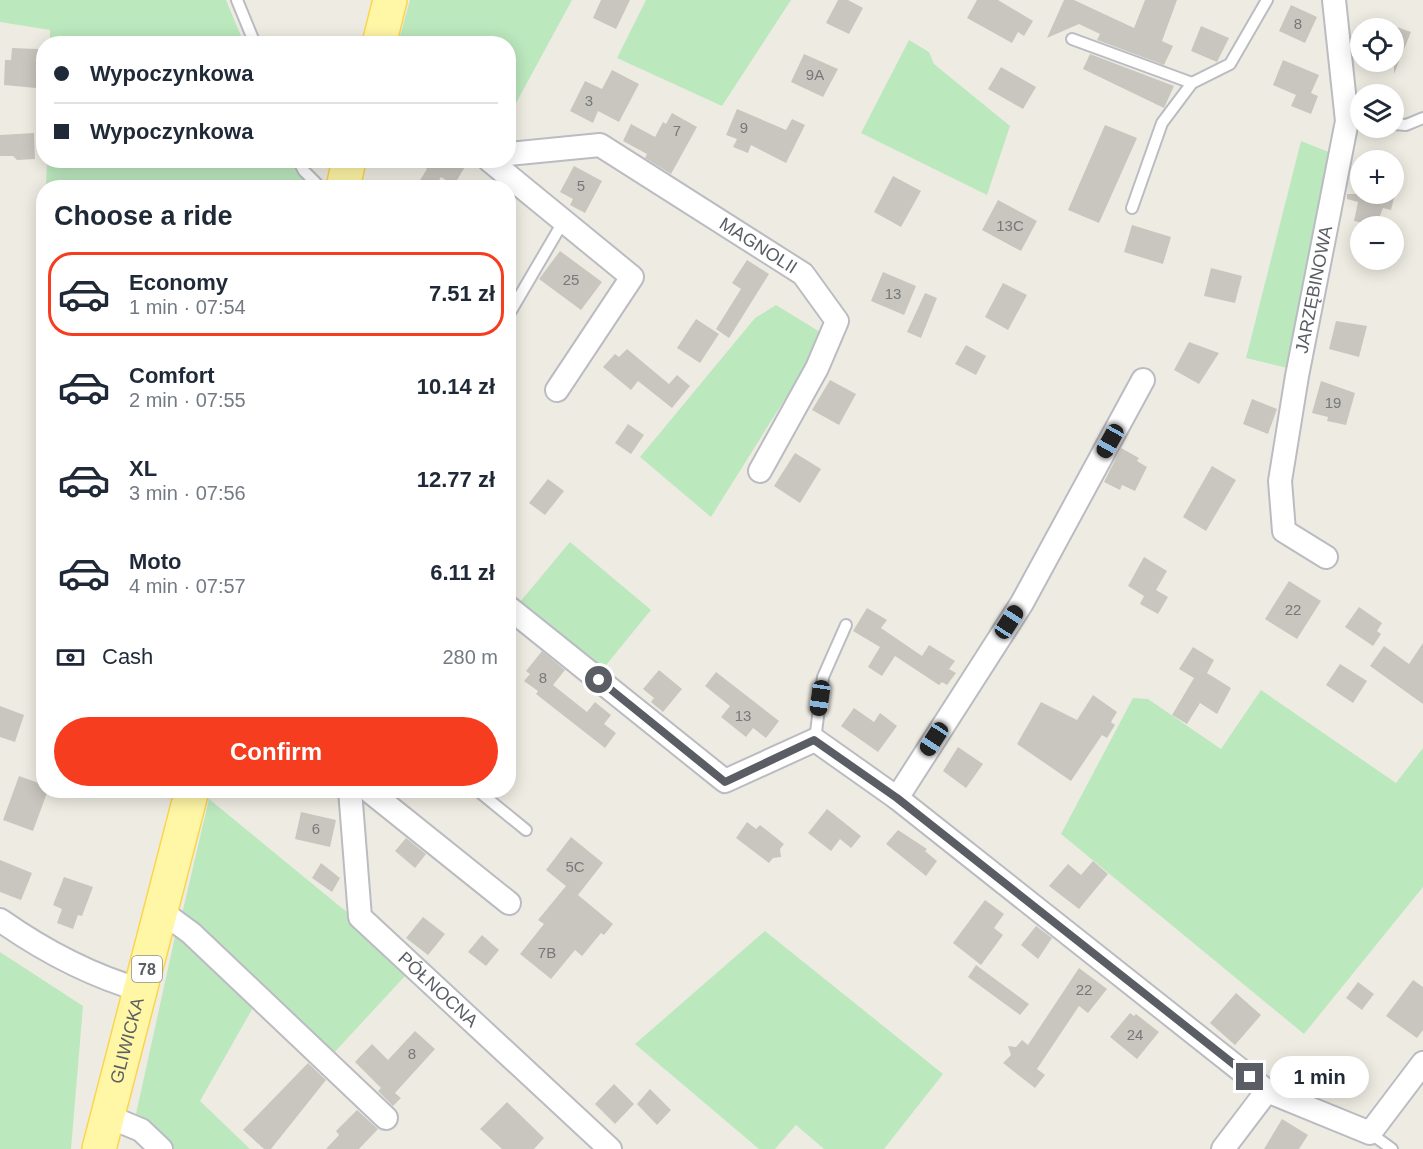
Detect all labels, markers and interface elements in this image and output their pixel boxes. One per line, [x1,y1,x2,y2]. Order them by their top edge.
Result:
house number: 8 [1294,15,1302,32]
map controls [1350,18,1404,270]
button: locate [1350,18,1404,72]
text: Wypoczynkowa [90,61,253,86]
house number: 9A [806,66,824,83]
button: layers [1350,84,1404,138]
house number: 3 [585,92,593,109]
text: Wypoczynkowa [90,119,253,144]
house number: 9 [740,119,748,136]
house number: 7 [673,122,681,139]
button: + [1350,150,1404,204]
house number: 5 [577,177,585,194]
text: Choose a ride [54,201,233,231]
street label: MAGNOLII [716,214,801,278]
button: − [1350,216,1404,270]
house number: 13C [996,217,1024,234]
street label: JARZĘBINOWA [1292,224,1336,355]
icon: car [57,267,111,321]
text: Economy [129,270,228,295]
house number: 25 [563,271,579,288]
text: 7.51 zł [429,281,495,306]
house number: 13 [885,285,901,302]
text: 1 min · 07:54 [129,296,246,318]
icon: car [57,360,111,414]
text: Comfort [129,363,215,388]
text: 10.14 zł [417,374,495,399]
text: 2 min · 07:55 [129,389,246,411]
house number: 19 [1325,394,1341,411]
car [1093,421,1127,461]
icon: car [57,453,111,507]
text: XL [129,456,157,481]
text: 12.77 zł [417,467,495,492]
text: 3 min · 07:56 [129,482,246,504]
icon: car [57,546,111,600]
text: Moto [129,549,182,574]
text: 6.11 zł [430,560,495,585]
text: 4 min · 07:57 [129,575,246,597]
house number: 22 [1285,601,1301,618]
car [992,602,1026,642]
icon: cash [54,641,87,674]
text: Cash [102,644,153,669]
text: 280 m [442,646,498,668]
route start [585,666,612,693]
house number: 8 [539,669,547,686]
car [809,679,831,717]
house number: 13 [735,707,751,724]
button: Confirm [54,717,498,786]
car [917,719,951,759]
house number: 6 [312,820,320,837]
house number: 5C [565,858,585,875]
house number: 7B [538,944,556,961]
street label: PÓŁNOCNA [394,948,482,1031]
road number: 78 [132,956,162,982]
house number: 22 [1076,981,1092,998]
street label: GLIWICKA [106,995,148,1086]
house number: 24 [1127,1026,1143,1043]
house number: 8 [408,1045,416,1062]
callout: 1 min [1271,1056,1370,1098]
route end [1236,1063,1263,1090]
text: 1 min [1293,1066,1346,1088]

